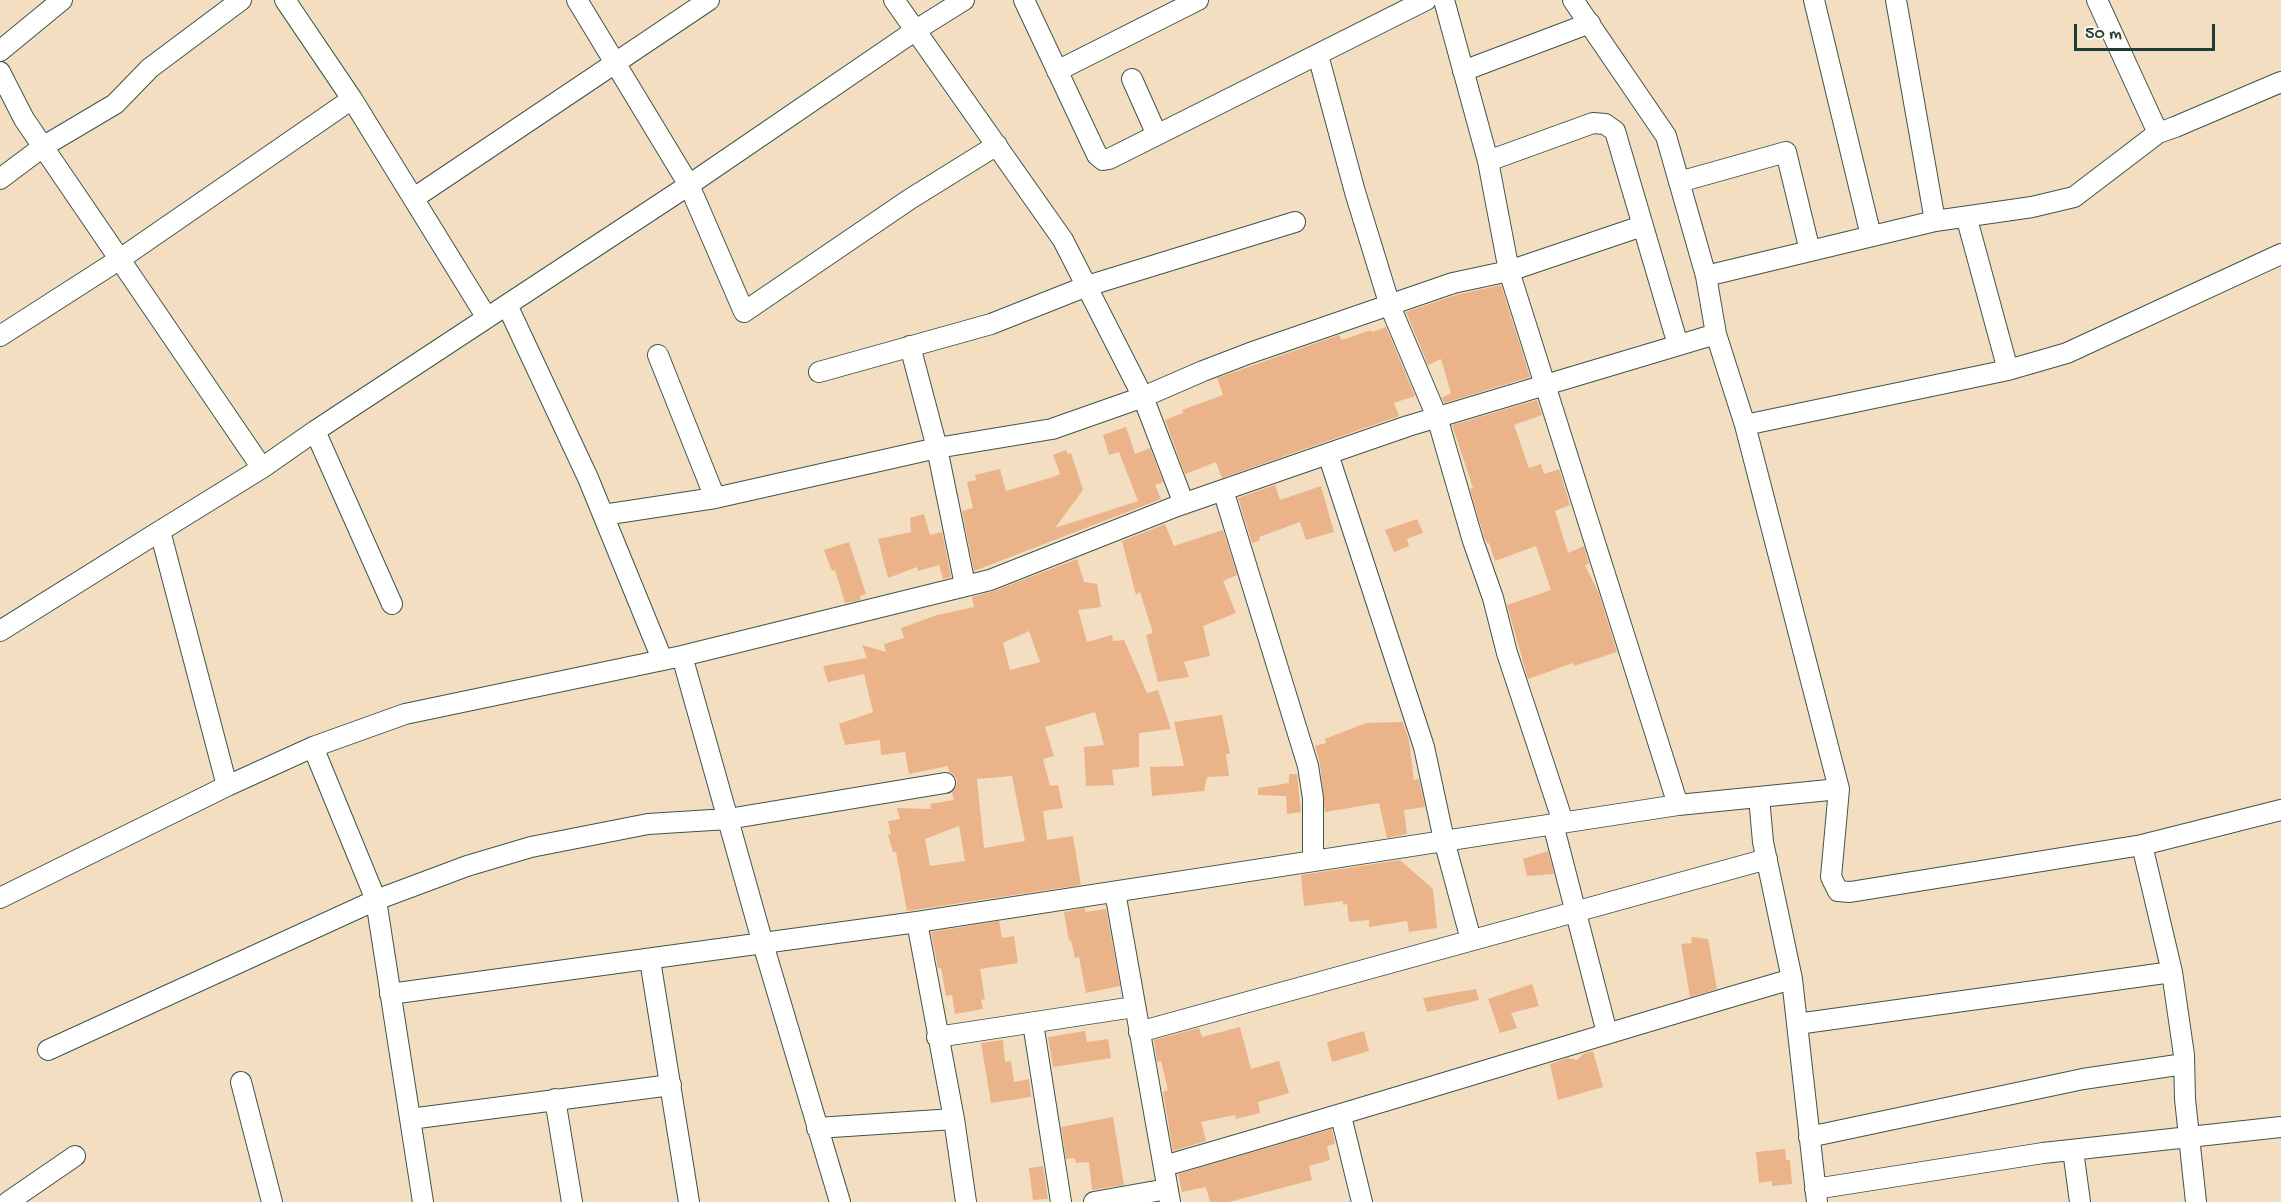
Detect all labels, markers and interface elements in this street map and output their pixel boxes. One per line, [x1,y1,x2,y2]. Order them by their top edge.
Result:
scale bar [2077,12,2218,50]
text: 50 m [2085,24,2122,45]

